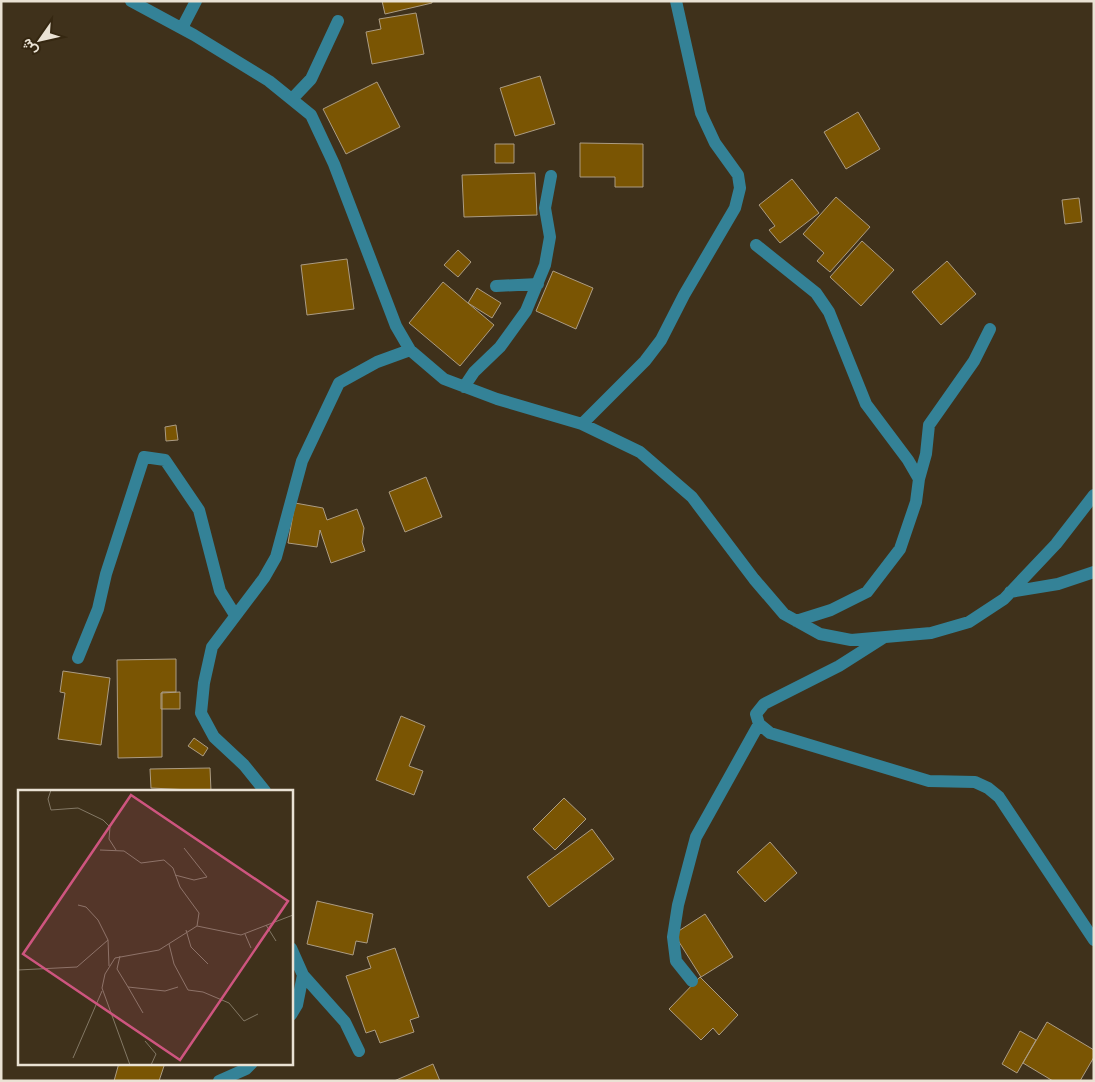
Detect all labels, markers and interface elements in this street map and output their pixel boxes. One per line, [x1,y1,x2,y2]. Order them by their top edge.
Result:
north arrow [15,15,65,65]
text: ش [16,35,41,60]
inset map [18,790,292,1064]

